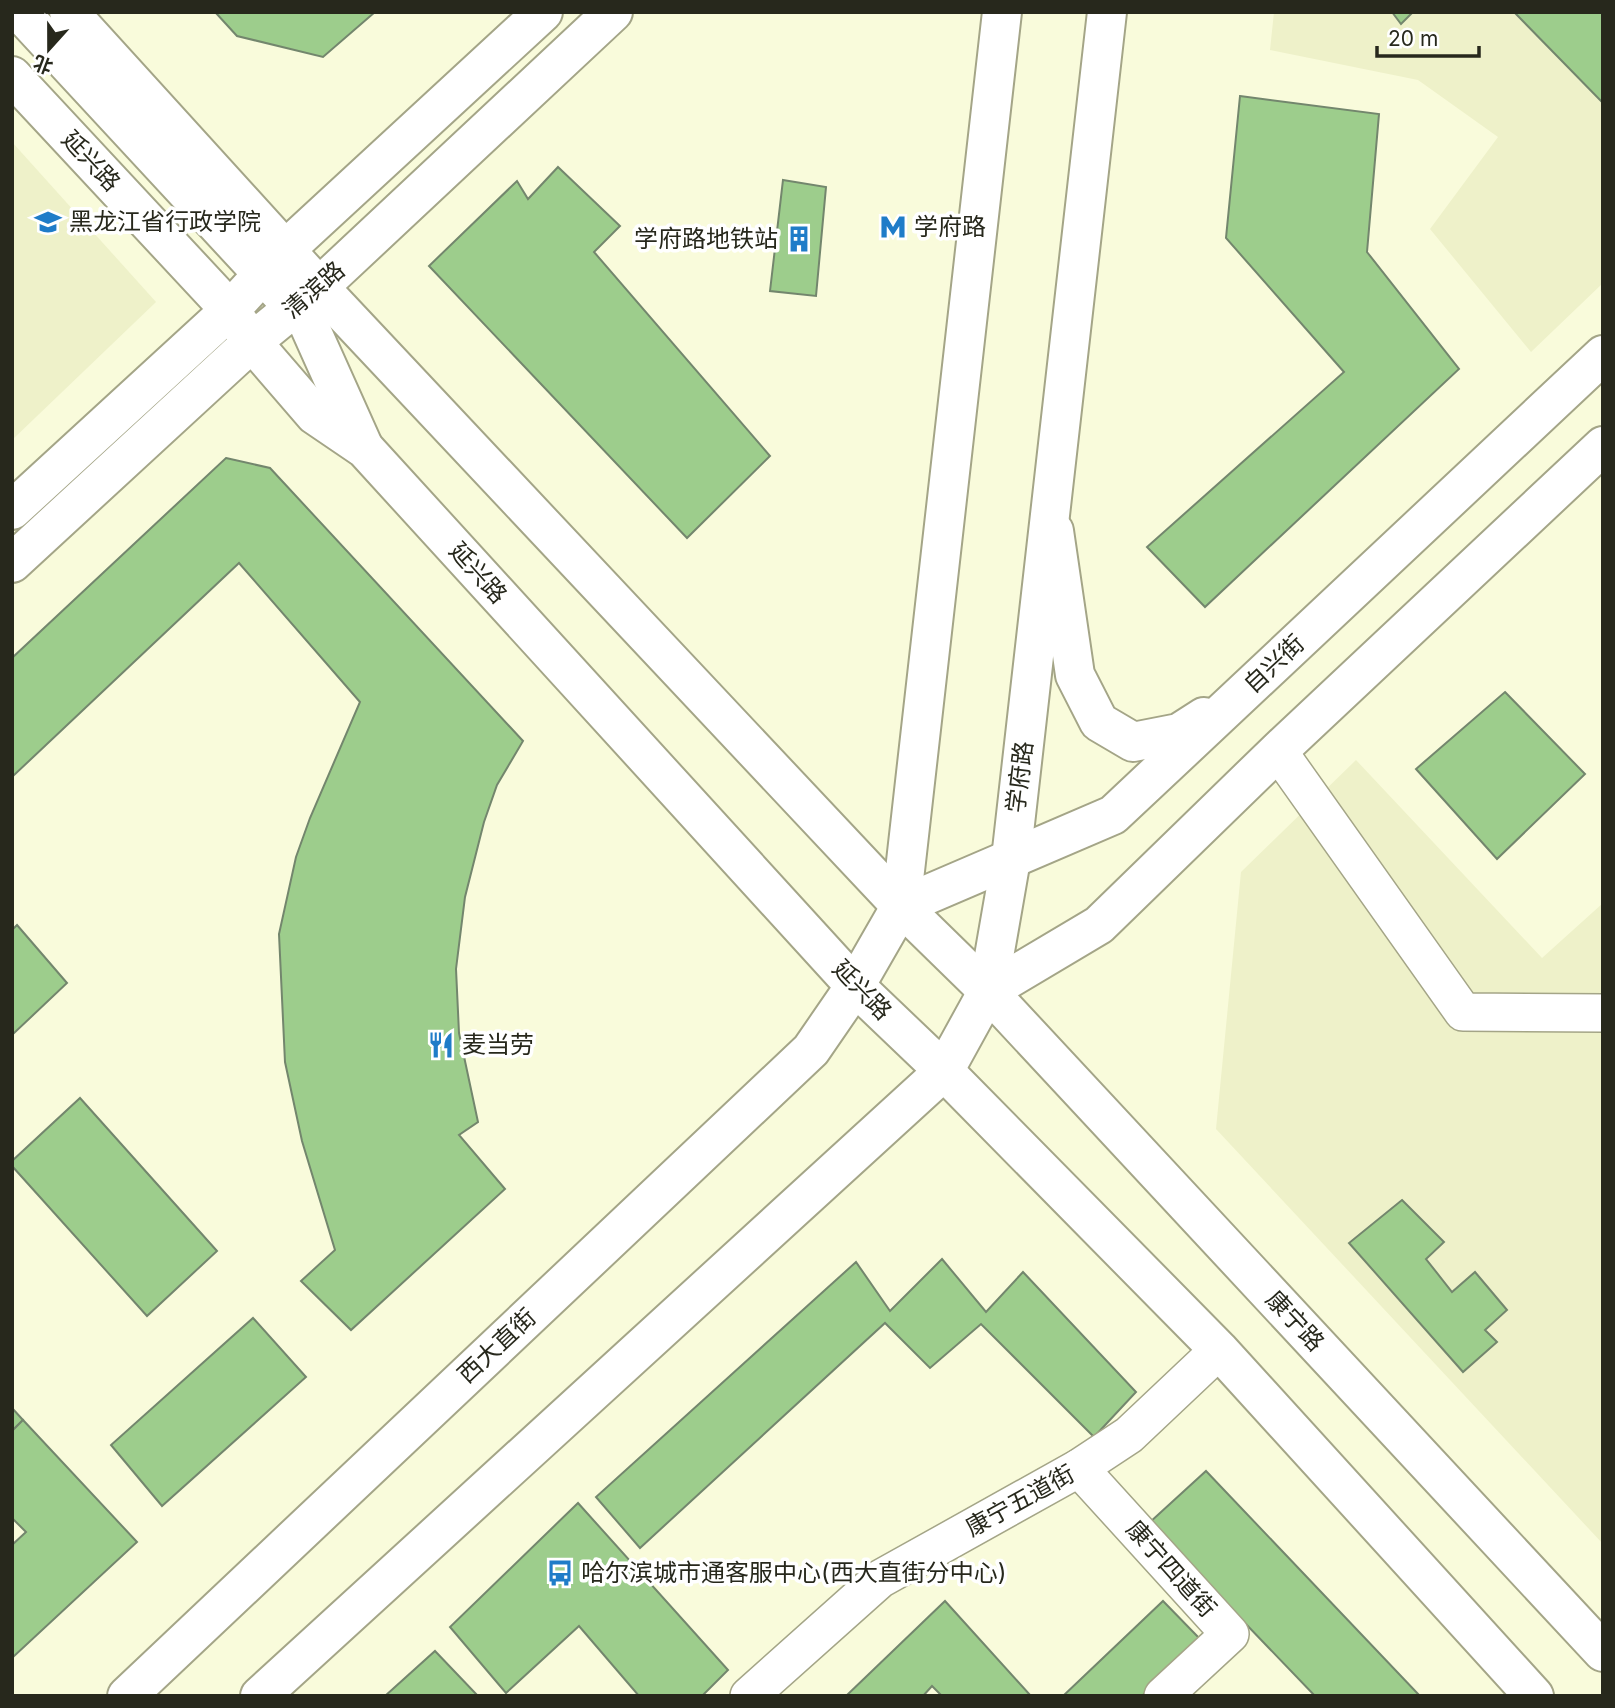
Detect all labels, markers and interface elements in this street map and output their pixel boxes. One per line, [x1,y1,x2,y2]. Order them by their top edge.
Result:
north arrow [14,14,84,84]
scale bar [1377,14,1478,58]
text: 20 m [1388,26,1438,51]
text: 北 [30,50,56,79]
street label: 延兴路 [56,124,127,197]
school or university icon: 黑龙江省行政学院 [33,207,63,237]
place label: 黑龙江省行政学院 [69,207,261,236]
metro station icon: 学府路 [878,212,908,242]
place label: 学府路 [914,212,986,241]
place label: 学府路地铁站 [634,224,778,253]
building icon: 学府路地铁站 [784,224,814,254]
street label: 清滨路 [277,255,350,324]
street label: 延兴路 [444,536,513,609]
street label: 自兴街 [1237,628,1310,699]
street label: 学府路 [1001,739,1038,814]
street label: 延兴路 [827,954,898,1026]
restaurant icon: 麦当劳 [426,1030,456,1060]
place label: 麦当劳 [462,1030,534,1059]
street label: 康宁路 [1260,1284,1331,1357]
street label: 西大直街 [452,1302,542,1389]
street label: 康宁五道街 [960,1459,1079,1542]
street label: 康宁四道街 [1120,1514,1222,1623]
bus stop icon: 哈尔滨城市通客服中心(西大直街分中心) [545,1558,575,1588]
place label: 哈尔滨城市通客服中心(西大直街分中心) [581,1558,1007,1587]

